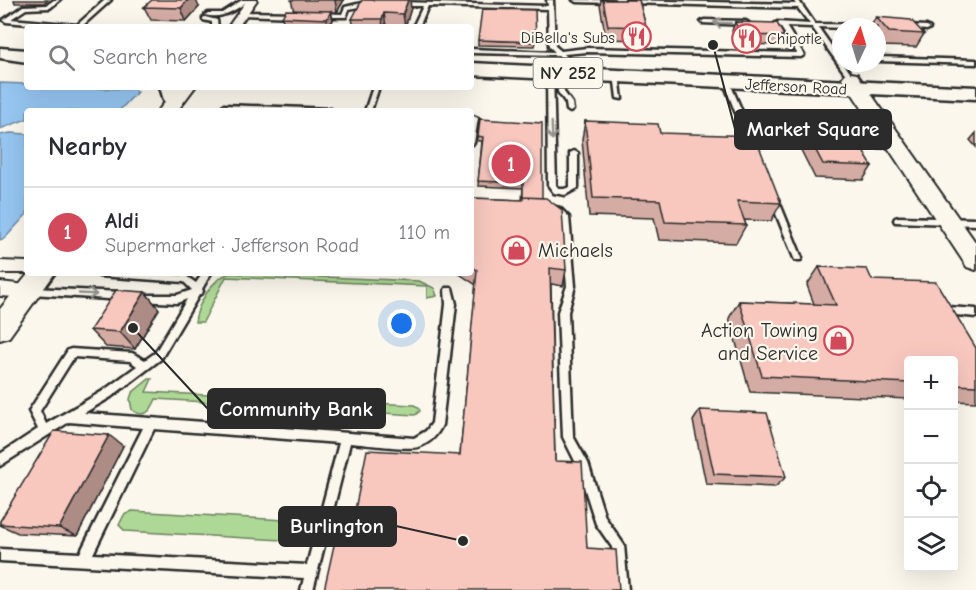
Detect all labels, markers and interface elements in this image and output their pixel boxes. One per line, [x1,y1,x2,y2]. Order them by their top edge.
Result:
one-way arrow [712,17,732,28]
north arrow [832,18,886,72]
restaurant icon: DiBella's Subs [620,21,652,53]
restaurant icon: Chipotle [730,22,762,54]
search box [24,24,474,90]
place label: DiBella's Subs [521,29,615,47]
place label: Chipotle [767,30,822,48]
icon: search [45,41,78,74]
text: Search here [93,44,208,70]
road number: NY 252 [534,58,602,88]
street label: Jefferson Road [744,75,847,99]
callout: Market Square [735,110,891,149]
text: Market Square [747,117,879,141]
one-way arrow [546,120,558,140]
text: Nearby [48,132,127,162]
pin: 1 [492,142,530,186]
text: Aldi [105,208,139,234]
text: 1 [64,221,71,244]
text: 110 m [399,221,450,244]
text: Supermarket · Jefferson Road [105,234,359,257]
shop icon: Michaels [501,234,533,266]
place label: Michaels [538,239,613,262]
one-way arrow [77,288,97,299]
your location [387,309,416,338]
place label: Action Towing and Service [701,319,818,365]
shop icon: Action Towing and Service [823,325,855,357]
map controls [904,356,958,572]
button: + [904,356,958,410]
callout: Community Bank [208,389,385,428]
text: Community Bank [219,397,373,421]
button: − [904,410,958,464]
button: locate [904,464,958,518]
callout: Burlington [279,507,396,546]
text: Burlington [290,514,384,538]
button: layers [904,518,958,572]

